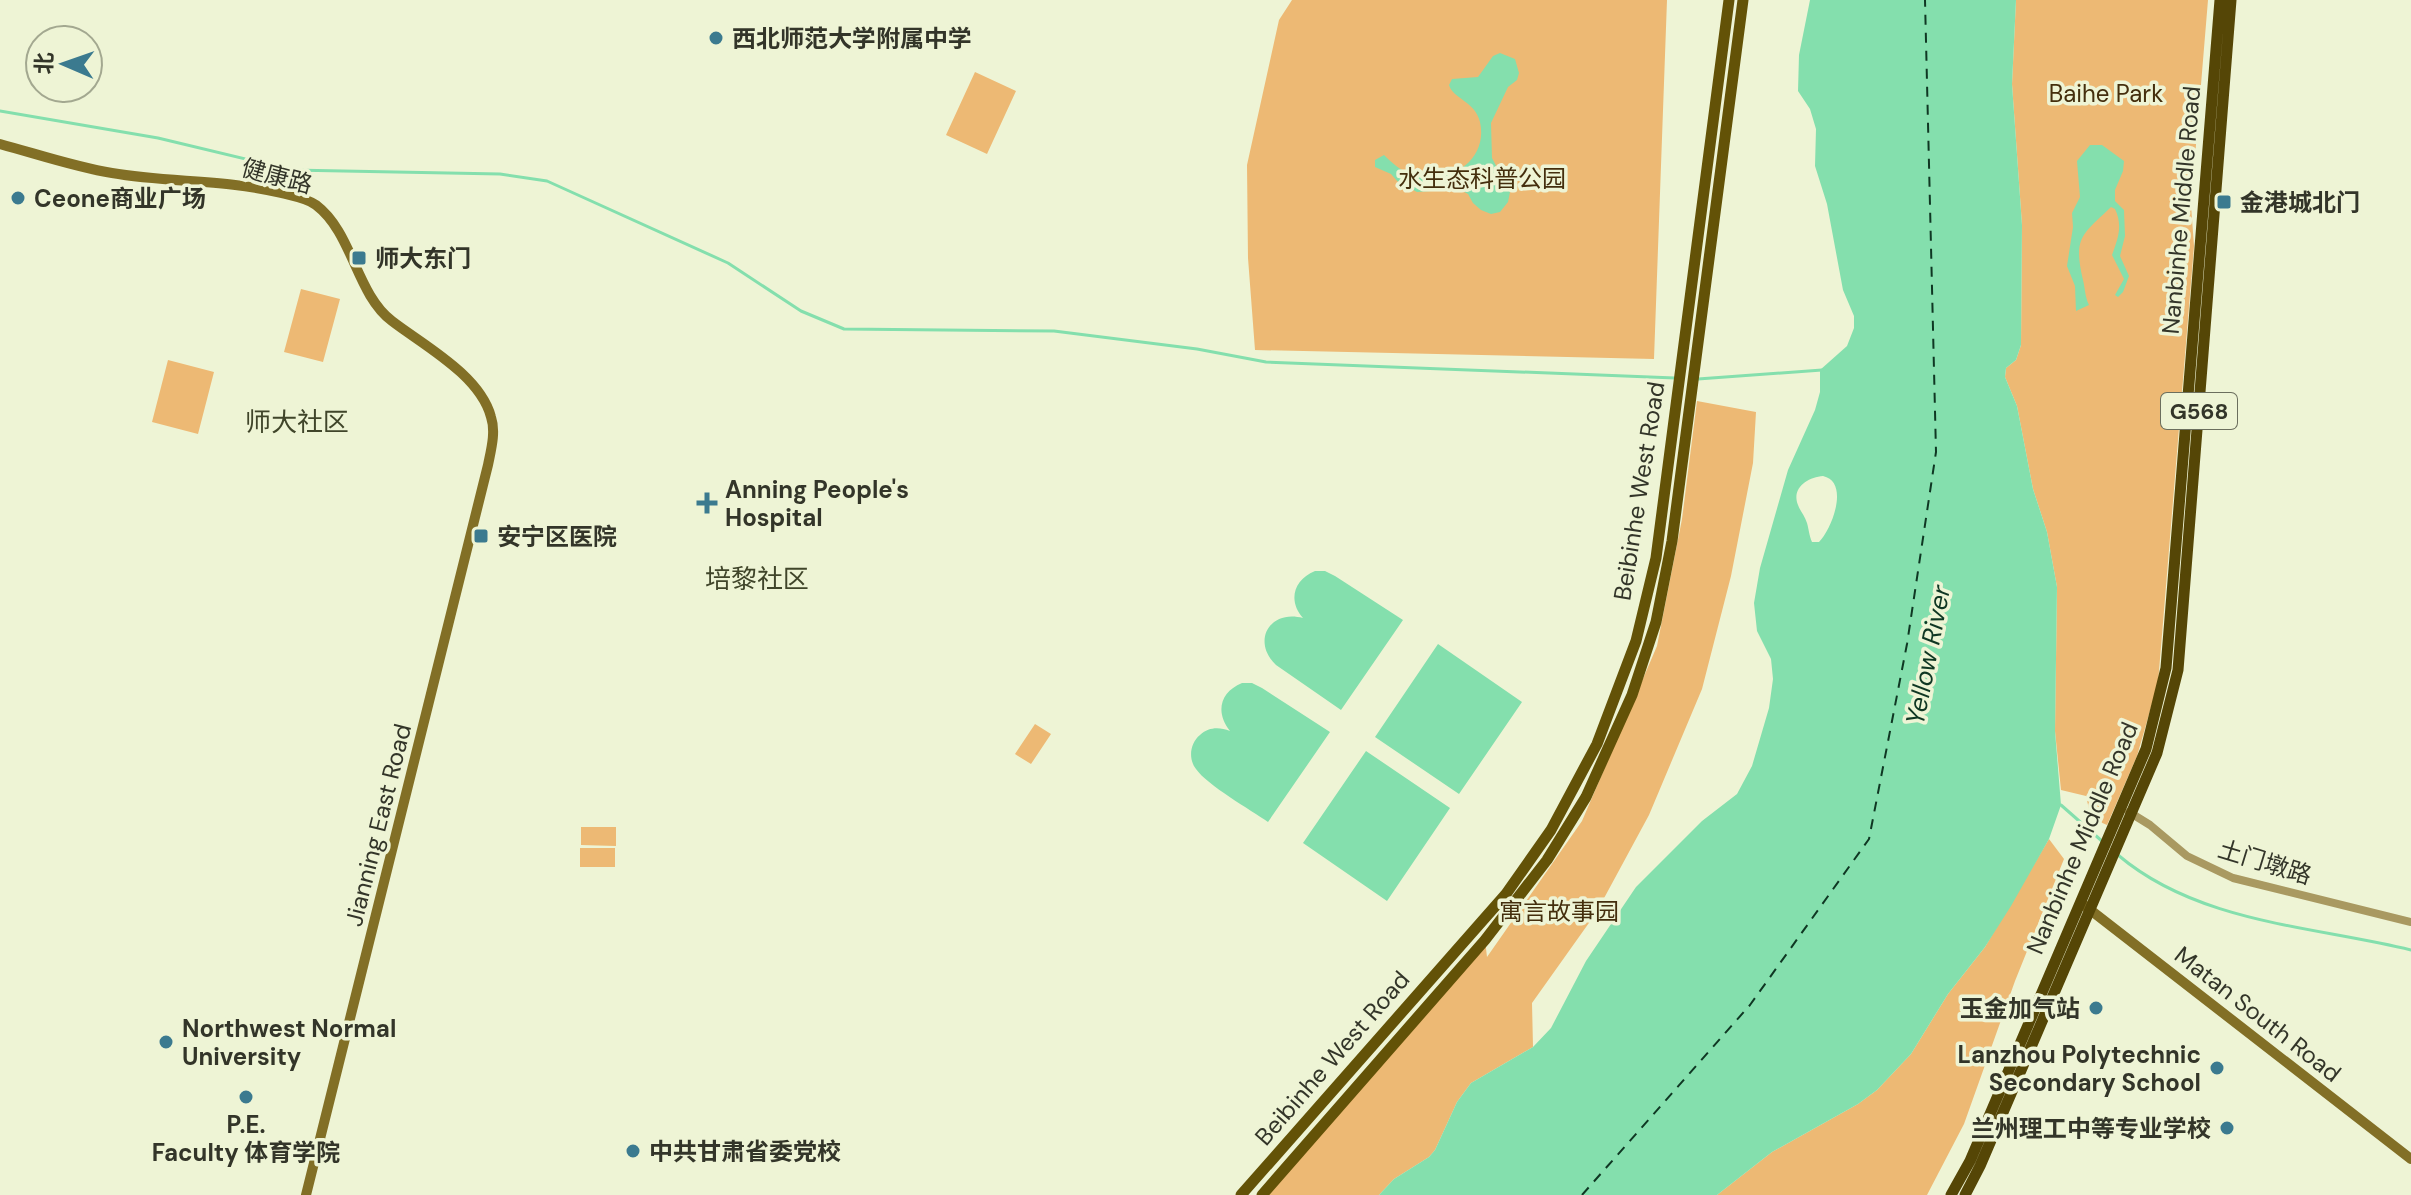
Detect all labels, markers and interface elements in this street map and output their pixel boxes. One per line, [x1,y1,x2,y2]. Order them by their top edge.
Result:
place label: 西北师范大学附属中学 [732,23,972,54]
north arrow [24,24,104,104]
marker: 西北师范大学附属中学 [707,29,725,47]
text: 北 [30,52,59,75]
park label: Baihe Park [2049,78,2163,109]
street label: Nanbinhe Middle Road [2155,85,2207,335]
street label: 健康路 [238,152,316,200]
park label: 水生态科普公园 [1398,163,1566,194]
place label: Ceone商业广场 [34,183,206,214]
place label: 金港城北门 [2240,187,2360,218]
marker: Ceone商业广场 [9,189,27,207]
marker: 金港城北门 [2215,193,2233,211]
place label: 师大东门 [375,243,471,274]
marker: 师大东门 [350,249,368,267]
street label: Beibinhe West Road [1606,379,1672,603]
road number: G568 [2161,393,2237,429]
district label: 师大社区 [245,405,349,439]
place label: Anning People's Hospital [725,474,909,533]
marker: Anning People's Hospital [696,492,718,514]
place label: 安宁区医院 [497,521,617,552]
marker: 安宁区医院 [472,527,490,545]
district label: 培黎社区 [705,562,809,596]
water label: Yellow River [1898,581,1958,728]
street label: Nanbinhe Middle Road [2019,717,2145,959]
street label: Jianning East Road [338,721,418,929]
street label: 土门墩路 [2215,833,2315,891]
park label: 寓言故事园 [1499,896,1619,927]
street label: Matan South Road [2169,939,2347,1089]
street label: Beibinhe West Road [1248,964,1416,1152]
place label: 玉金加气站 [1960,993,2080,1024]
marker: 玉金加气站 [2087,999,2105,1017]
place label: Northwest Normal University [182,1013,396,1072]
marker: Northwest Normal University [157,1033,175,1051]
place label: Lanzhou Polytechnic Secondary School [1958,1039,2201,1098]
marker: Lanzhou Polytechnic Secondary School [2208,1059,2226,1077]
marker: P.E. Faculty 体育学院 [237,1088,255,1106]
place label: P.E. Faculty 体育学院 [152,1109,340,1168]
place label: 兰州理工中等专业学校 [1971,1113,2211,1144]
marker: 兰州理工中等专业学校 [2218,1119,2236,1137]
place label: 中共甘肃省委党校 [649,1136,841,1167]
marker: 中共甘肃省委党校 [624,1142,642,1160]

